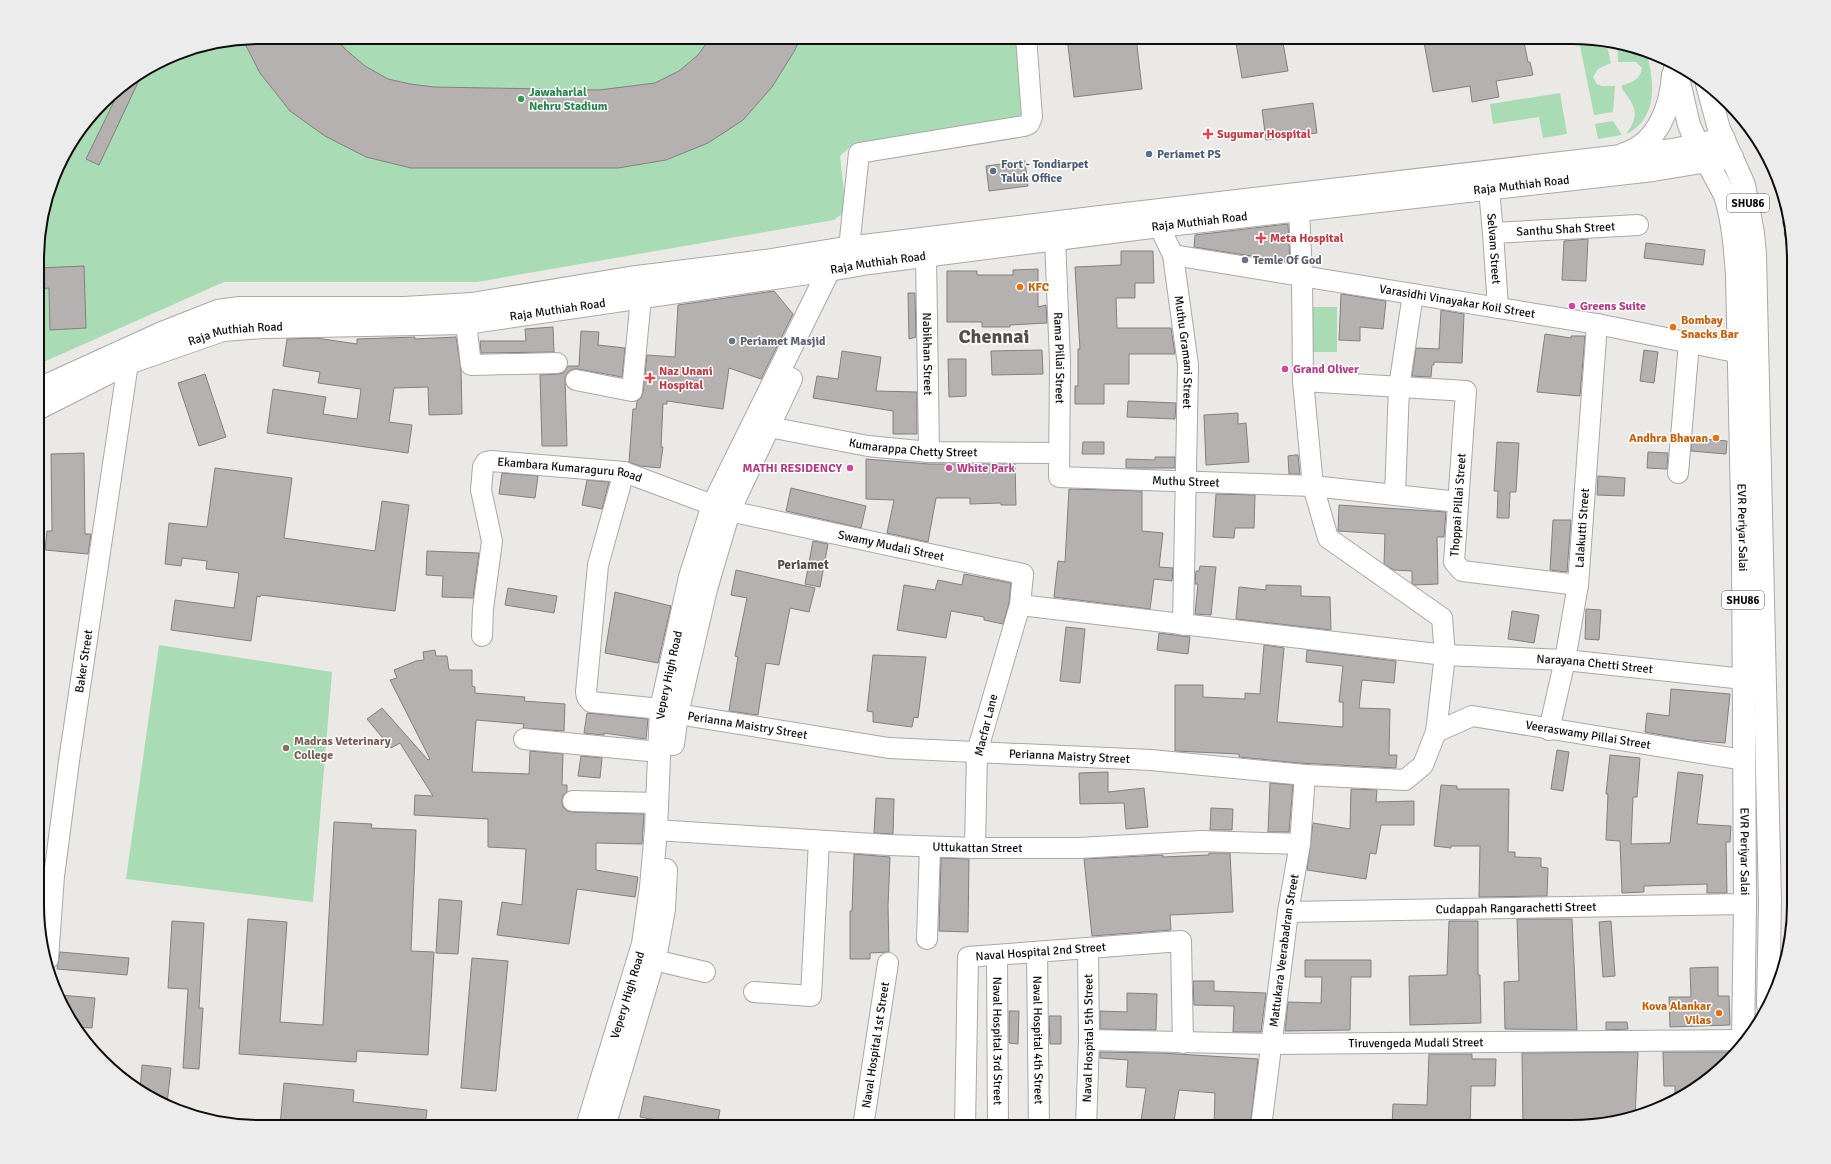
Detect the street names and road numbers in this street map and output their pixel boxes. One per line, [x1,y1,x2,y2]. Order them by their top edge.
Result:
street label: Raja Muthiah Road [1473,173,1570,198]
road number: SHU86 [1727,194,1769,212]
street label: Raja Muthiah Road [1151,209,1248,235]
street label: Selvam Street [1483,213,1503,285]
street label: Santhu Shah Street [1516,219,1616,240]
street label: Raja Muthiah Road [829,249,927,278]
street label: Varasidhi Vinayakar Koil Street [1378,282,1536,322]
street label: Muthu Gramani Street [1171,295,1195,409]
street label: Raja Muthiah Road [509,296,607,325]
street label: Nabikhan Street [919,312,935,396]
street label: Rama Pillai Street [1050,312,1067,404]
street label: Raja Muthiah Road [186,320,283,350]
street label: Kumarappa Chetty Street [848,435,977,460]
street label: Thoppai Pillai Street [1447,453,1470,557]
street label: Ekambara Kumaraguru Road [497,455,644,486]
street label: Muthu Street [1152,473,1220,491]
street label: EVR Periyar Salai [1734,483,1750,572]
street label: Lalakutti Street [1572,488,1593,569]
street label: Swamy Mudali Street [836,528,945,565]
road number: SHU86 [1722,591,1764,609]
street label: Baker Street [72,629,96,694]
street label: Vepery High Road [654,629,686,720]
street label: Narayana Chetti Street [1536,652,1654,677]
street label: Macfar Lane [972,693,1001,758]
street label: Perianna Maistry Street [686,709,808,743]
street label: Veeraswamy Pillai Street [1524,718,1652,753]
street label: Perianna Maistry Street [1008,746,1130,767]
street label: EVR Periyar Salai [1736,807,1752,896]
street label: Uttukattan Street [932,840,1022,856]
street label: Mattukara Veerabadran Street [1267,873,1303,1028]
street label: Cudappah Rangarachetti Street [1435,900,1596,917]
street label: Naval Hospital 2nd Street [975,940,1107,964]
street label: Vepery High Road [607,950,648,1041]
street label: Naval Hospital 5th Street [1080,974,1097,1103]
street label: Naval Hospital 4th Street [1029,976,1046,1104]
street label: Naval Hospital 3rd Street [989,977,1005,1105]
street label: Naval Hospital 1st Street [859,981,893,1109]
street label: Tiruvengeda Mudali Street [1348,1035,1483,1051]

